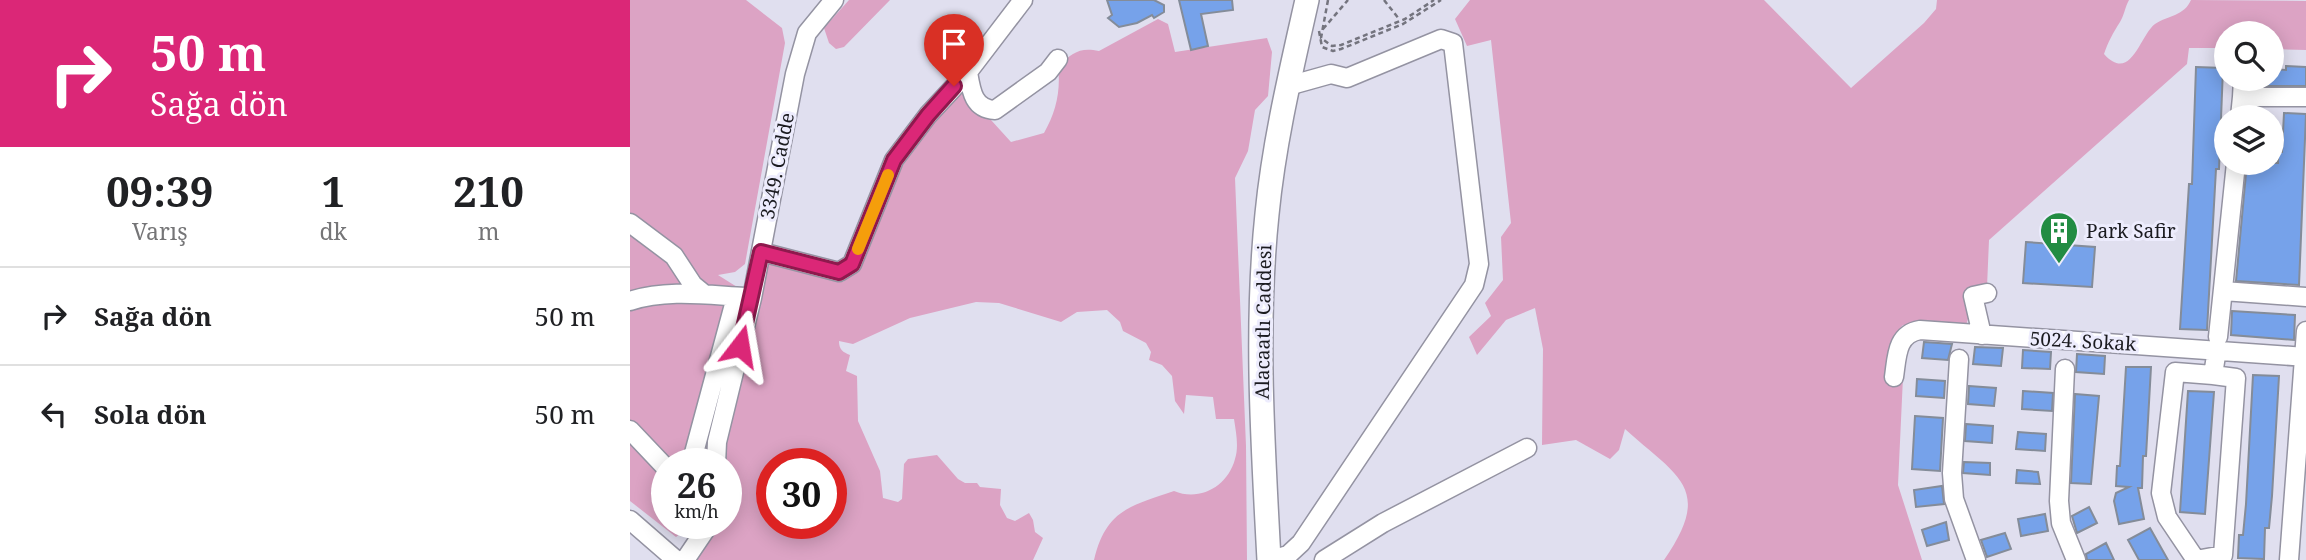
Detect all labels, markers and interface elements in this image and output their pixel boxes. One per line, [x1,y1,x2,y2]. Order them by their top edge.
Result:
pin [924,14,984,86]
text: 50 m [150,19,266,85]
map controls [2214,21,2284,175]
button: search [2214,21,2284,91]
icon: arrive [935,25,973,63]
icon: right [35,28,126,119]
text: Sağa dön [150,82,288,125]
button: layers [2214,105,2284,175]
street label: 3349. Cadde [754,110,800,222]
text: 09:39 [106,162,214,219]
text: 1 [321,162,345,219]
text: 210 [453,162,524,219]
building icon: Park Safir [2038,210,2080,265]
text: Varış [132,215,188,247]
text: dk [319,215,347,247]
text: m [478,215,499,247]
place label: Park Safir [2086,218,2176,244]
street label: Alacaatlı Caddesi [1249,244,1277,400]
icon: right [35,297,73,335]
text: Sağa dön [94,298,212,334]
text: 50 m [535,298,595,334]
position arrow [703,309,777,383]
street label: 5024. Sokak [2029,325,2138,357]
icon: left [35,395,73,433]
text: Sola dön [94,396,207,432]
text: 50 m [535,396,595,432]
speed limit sign: 30 [756,448,847,539]
text: 26 [677,461,716,508]
text: km/h [674,499,719,523]

